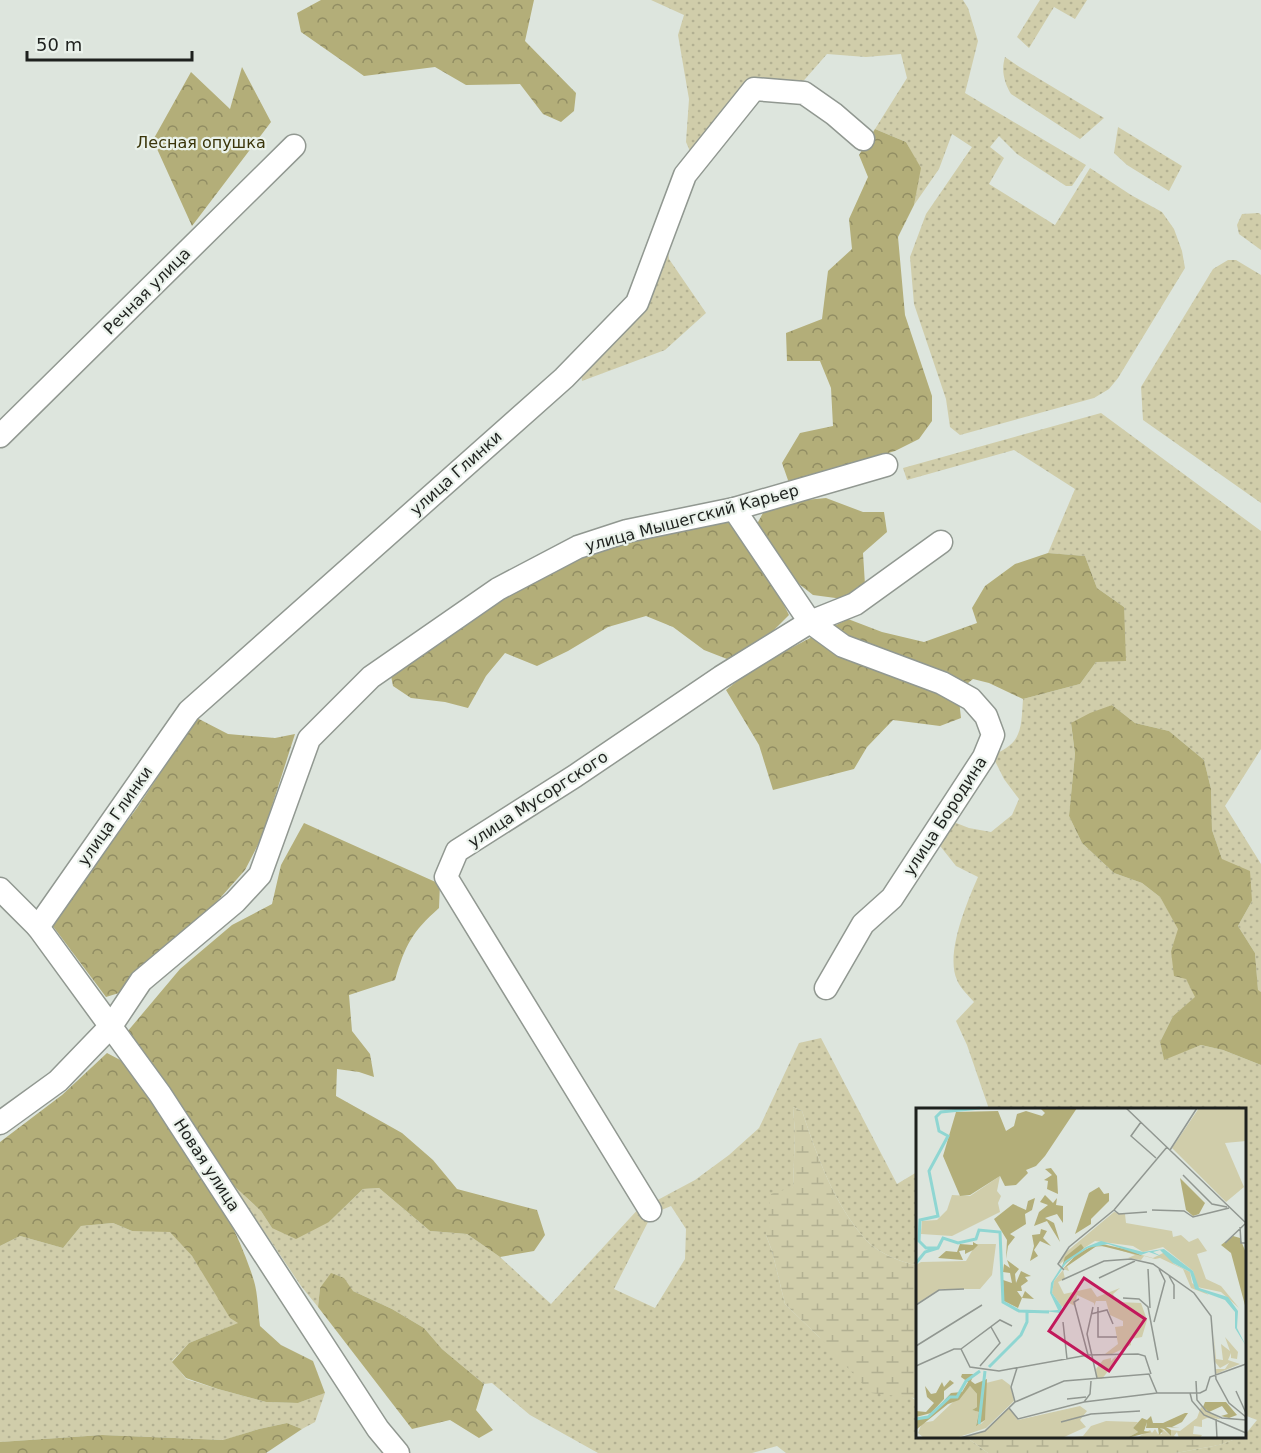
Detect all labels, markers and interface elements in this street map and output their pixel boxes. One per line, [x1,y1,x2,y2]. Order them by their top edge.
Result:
scale bar [27,24,192,62]
text: 50 m [36,34,82,55]
park label: Лесная опушка [136,133,266,152]
street label: Речная улица [100,244,194,338]
street label: улица Глинки [406,427,506,519]
street label: улица Мышегский Карьер [583,480,801,556]
street label: улица Мусоргского [465,747,611,851]
street label: улица Бородина [899,753,991,879]
street label: улица Глинки [74,763,156,869]
inset map [916,1108,1246,1438]
street label: Новая улица [170,1115,244,1215]

